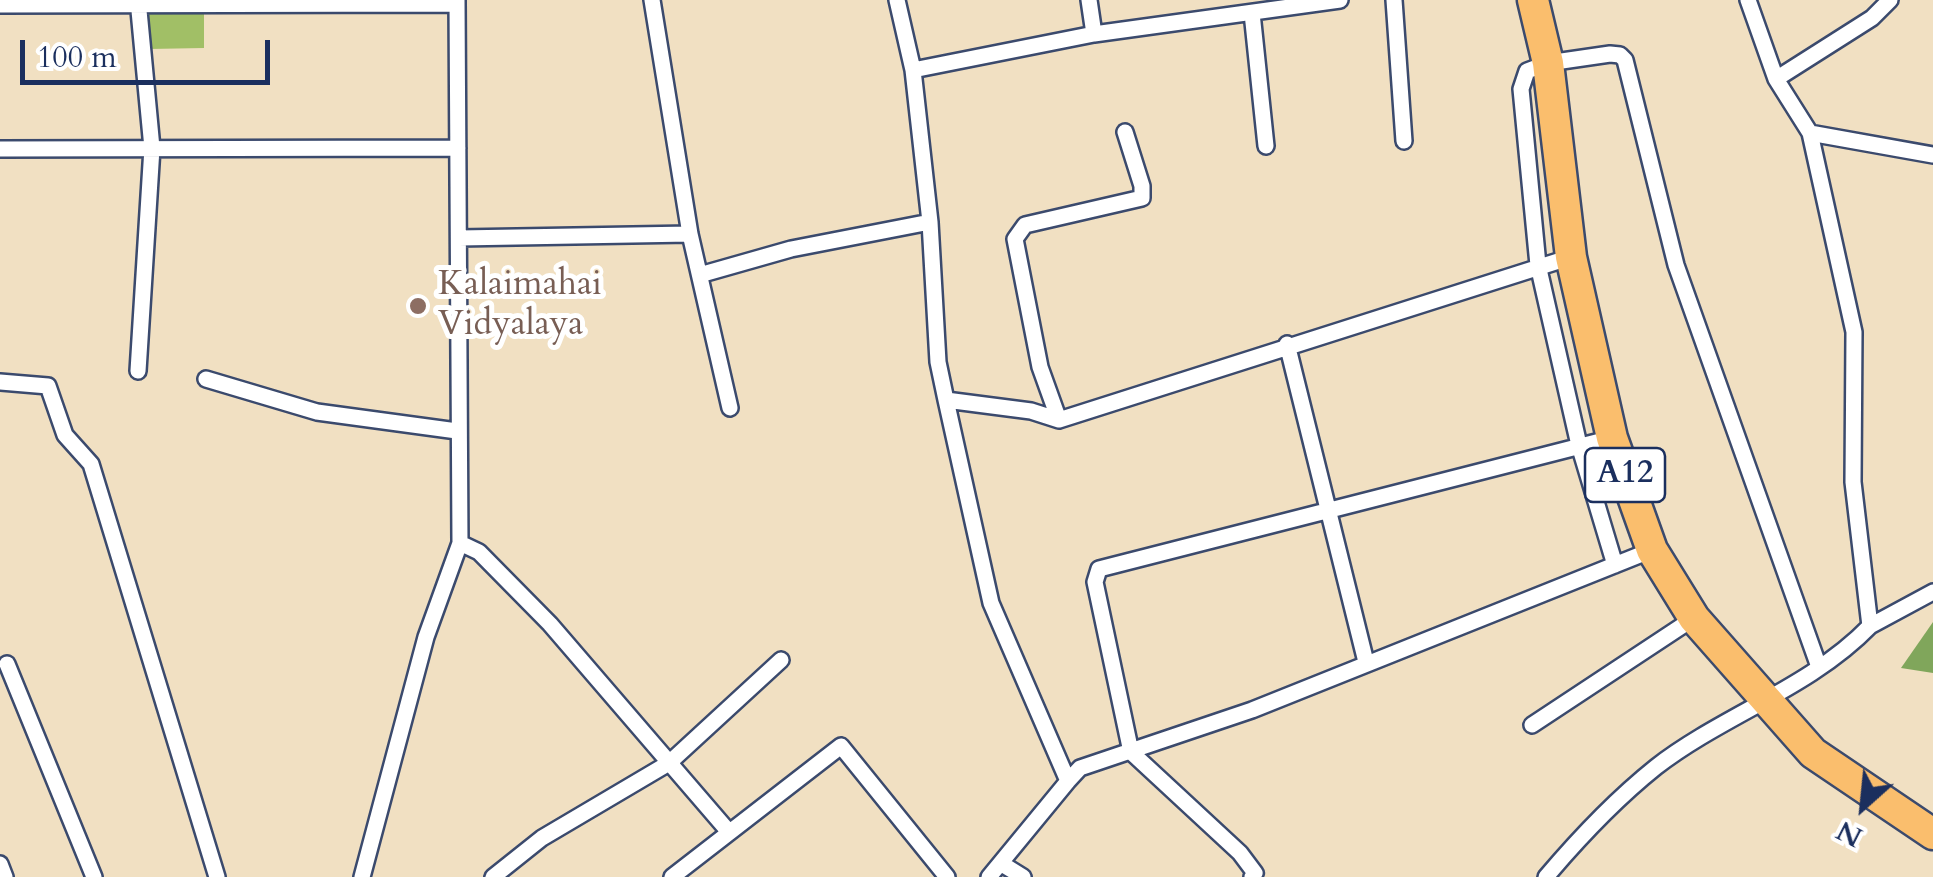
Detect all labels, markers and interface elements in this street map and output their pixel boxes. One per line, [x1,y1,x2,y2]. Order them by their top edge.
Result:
scale bar [25,20,275,82]
text: 100 m [37,37,117,78]
place label: Kalaimahai Vidyalaya [438,265,602,347]
marker: Kalaimahai Vidyalaya [407,295,429,317]
road number: A12 [1585,448,1665,502]
north arrow [1813,757,1913,857]
text: N [1830,811,1869,856]

